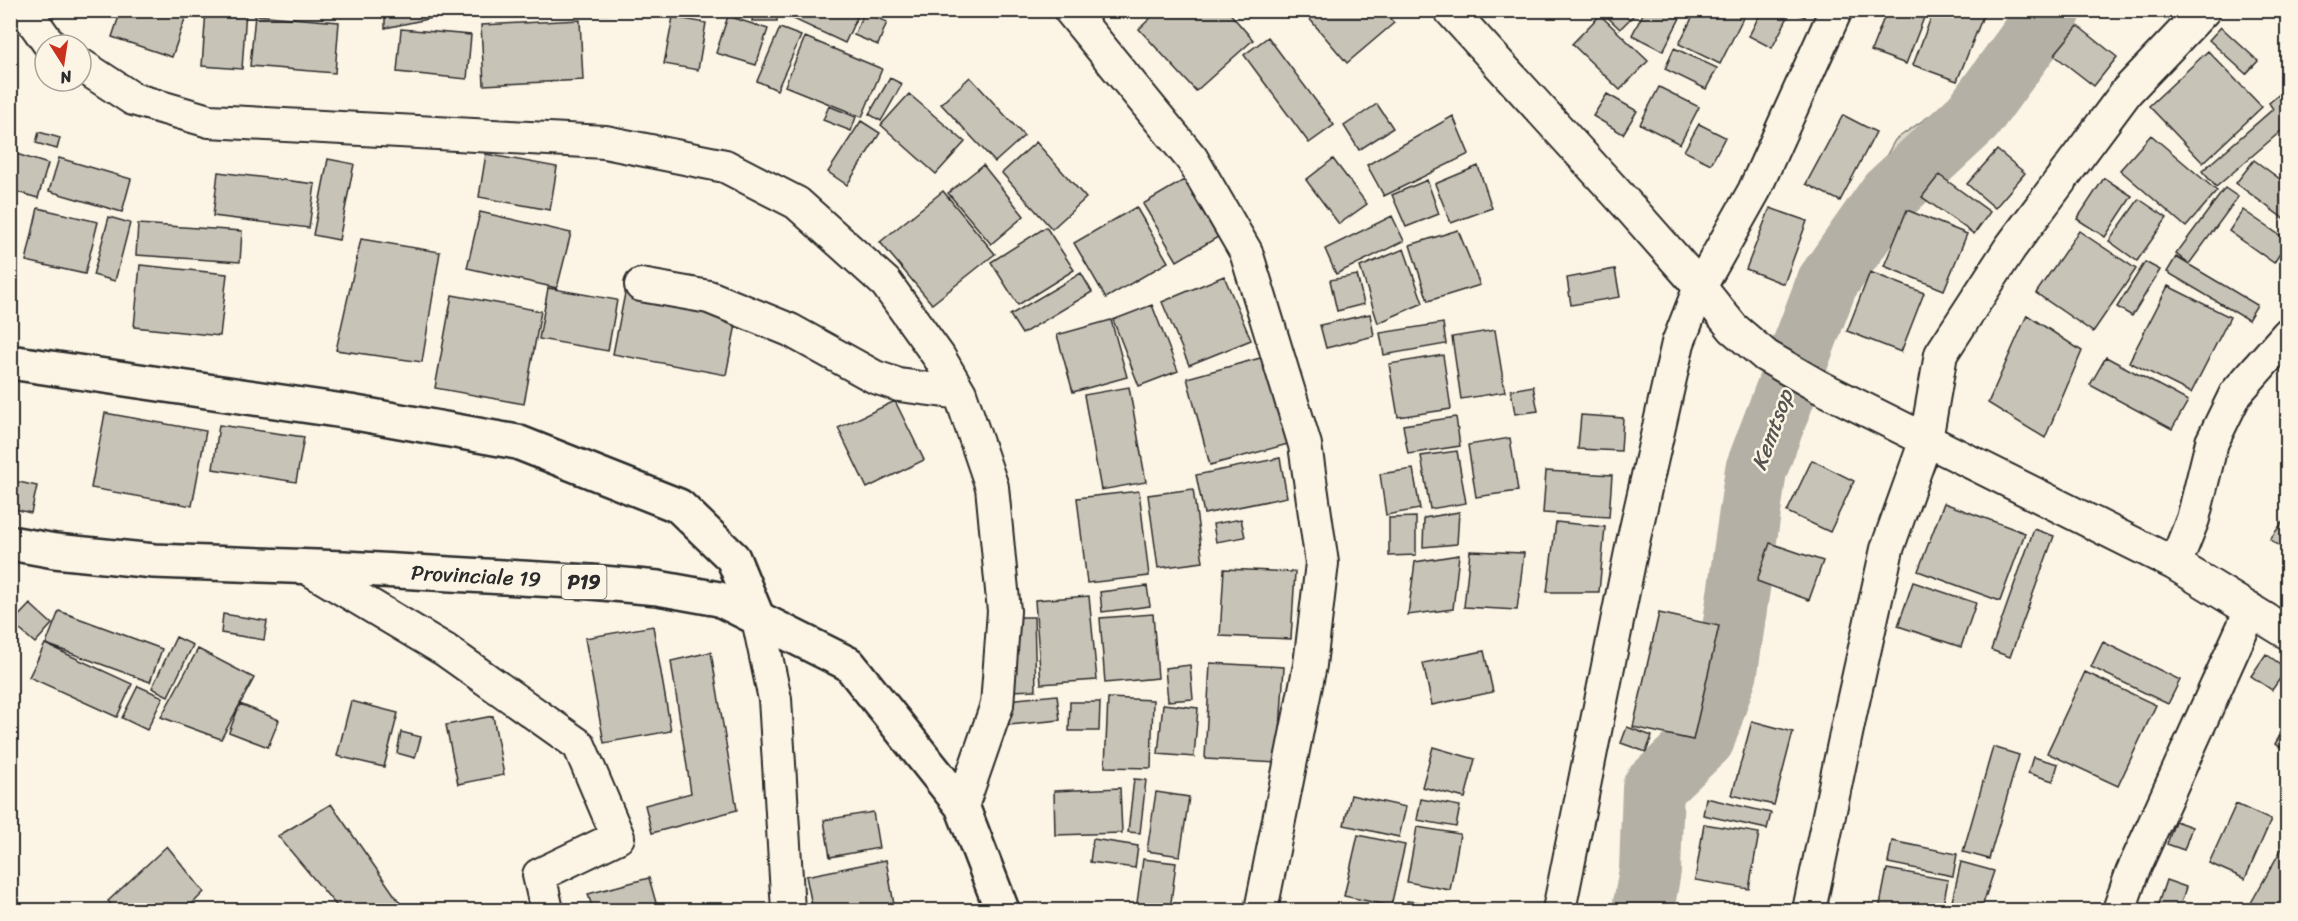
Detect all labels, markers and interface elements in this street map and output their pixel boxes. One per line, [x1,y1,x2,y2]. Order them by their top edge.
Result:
north arrow [33,33,93,93]
text: N [57,62,75,93]
water label: Kemtsop [1739,383,1805,476]
street label: Provinciale 19 [410,554,542,598]
road number: P19 [562,565,606,599]

